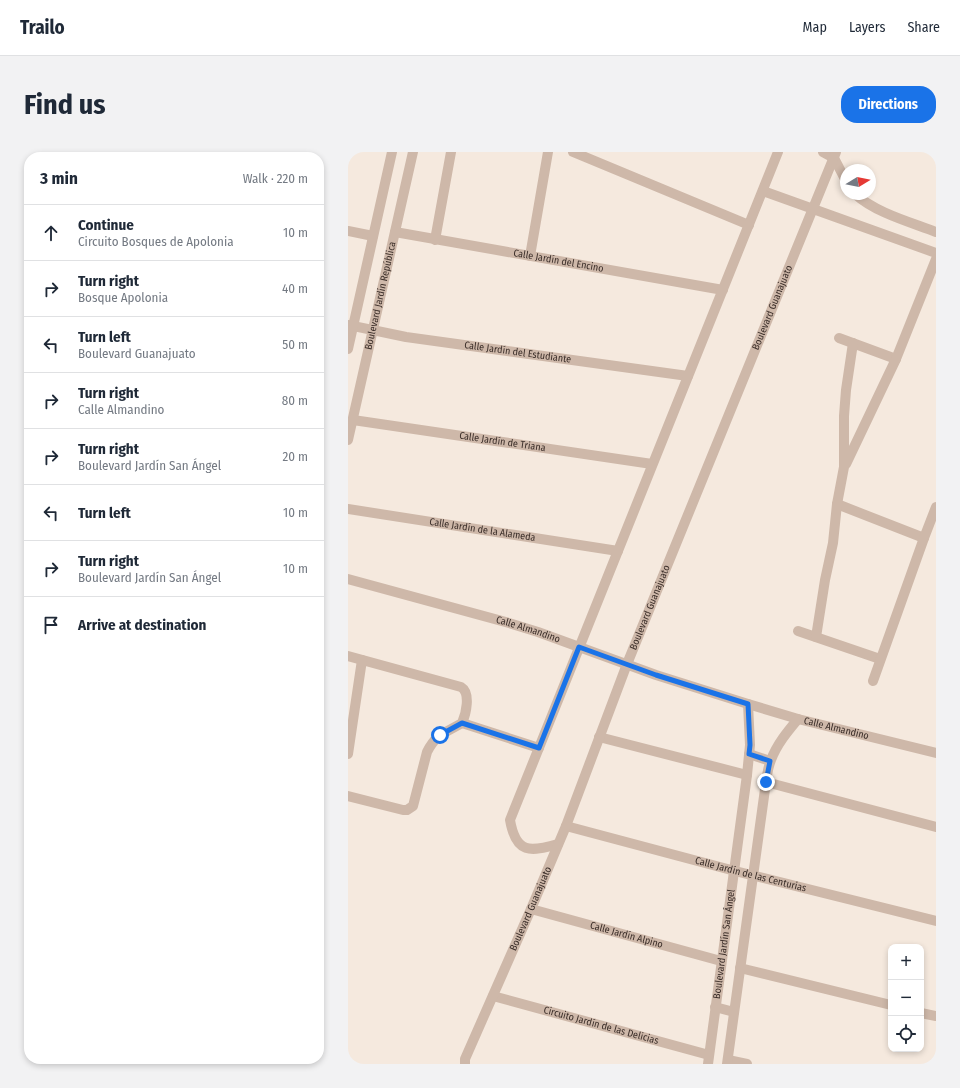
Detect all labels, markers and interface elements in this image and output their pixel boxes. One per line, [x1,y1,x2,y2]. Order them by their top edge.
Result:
text: Trailo [20,16,65,39]
text: Map [803,19,827,36]
text: Layers [849,19,885,36]
text: Share [907,19,940,36]
button: Directions [841,86,936,123]
text: Find us [24,88,106,121]
north arrow [840,164,876,200]
text: 3 min [40,168,78,189]
text: Walk · 220 m [243,171,308,186]
text: Continue [78,216,134,234]
icon: ahead [40,222,62,244]
text: 10 m [283,225,308,240]
text: Circuito Bosques de Apolonia [78,234,234,249]
street label: Boulevard Jardín República [363,240,399,351]
street label: Calle Jardín del Encino [512,247,605,275]
street label: Boulevard Guanajuato [750,263,795,352]
text: Turn right [78,272,139,290]
icon: right [40,278,62,300]
text: 40 m [282,281,308,296]
text: Bosque Apolonia [78,290,168,305]
text: Turn left [78,328,131,346]
icon: left [40,334,62,356]
text: 50 m [282,337,308,352]
street label: Calle Jardín del Estudiante [463,339,572,366]
text: Boulevard Guanajuato [78,346,196,361]
text: Turn right [78,384,139,402]
icon: right [40,390,62,412]
text: 80 m [282,393,308,408]
text: Calle Almandino [78,402,164,417]
street label: Calle Jardín de Triana [458,430,546,454]
text: Turn right [78,440,139,458]
icon: right [40,446,62,468]
text: 20 m [282,449,308,464]
text: Boulevard Jardín San Ángel [78,458,221,473]
icon: left [40,502,62,524]
text: Turn left [78,504,131,522]
text: 10 m [283,505,308,520]
street label: Calle Jardín de la Alameda [429,516,536,544]
text: Turn right [78,552,139,570]
icon: right [40,558,62,580]
text: 10 m [283,561,308,576]
street label: Boulevard Guanajuato [627,563,673,652]
text: Boulevard Jardín San Ángel [78,570,221,585]
icon: arrive [40,614,62,636]
street label: Calle Almandino [495,614,562,646]
text: Arrive at destination [78,616,206,634]
street label: Calle Almandino [803,715,870,742]
route start [431,726,449,744]
route end [757,773,775,791]
street label: Calle Jardín de las Centurias [694,855,808,895]
street label: Boulevard Guanajuato [507,865,554,953]
street label: Boulevard Jardín San Ángel [711,888,738,1000]
street label: Calle Jardín Alpino [589,919,664,951]
map controls [888,944,924,1052]
button: + [888,944,924,980]
button: − [888,980,924,1016]
street label: Circuito Jardín de las Delicias [542,1004,660,1047]
button: locate [888,1016,924,1052]

